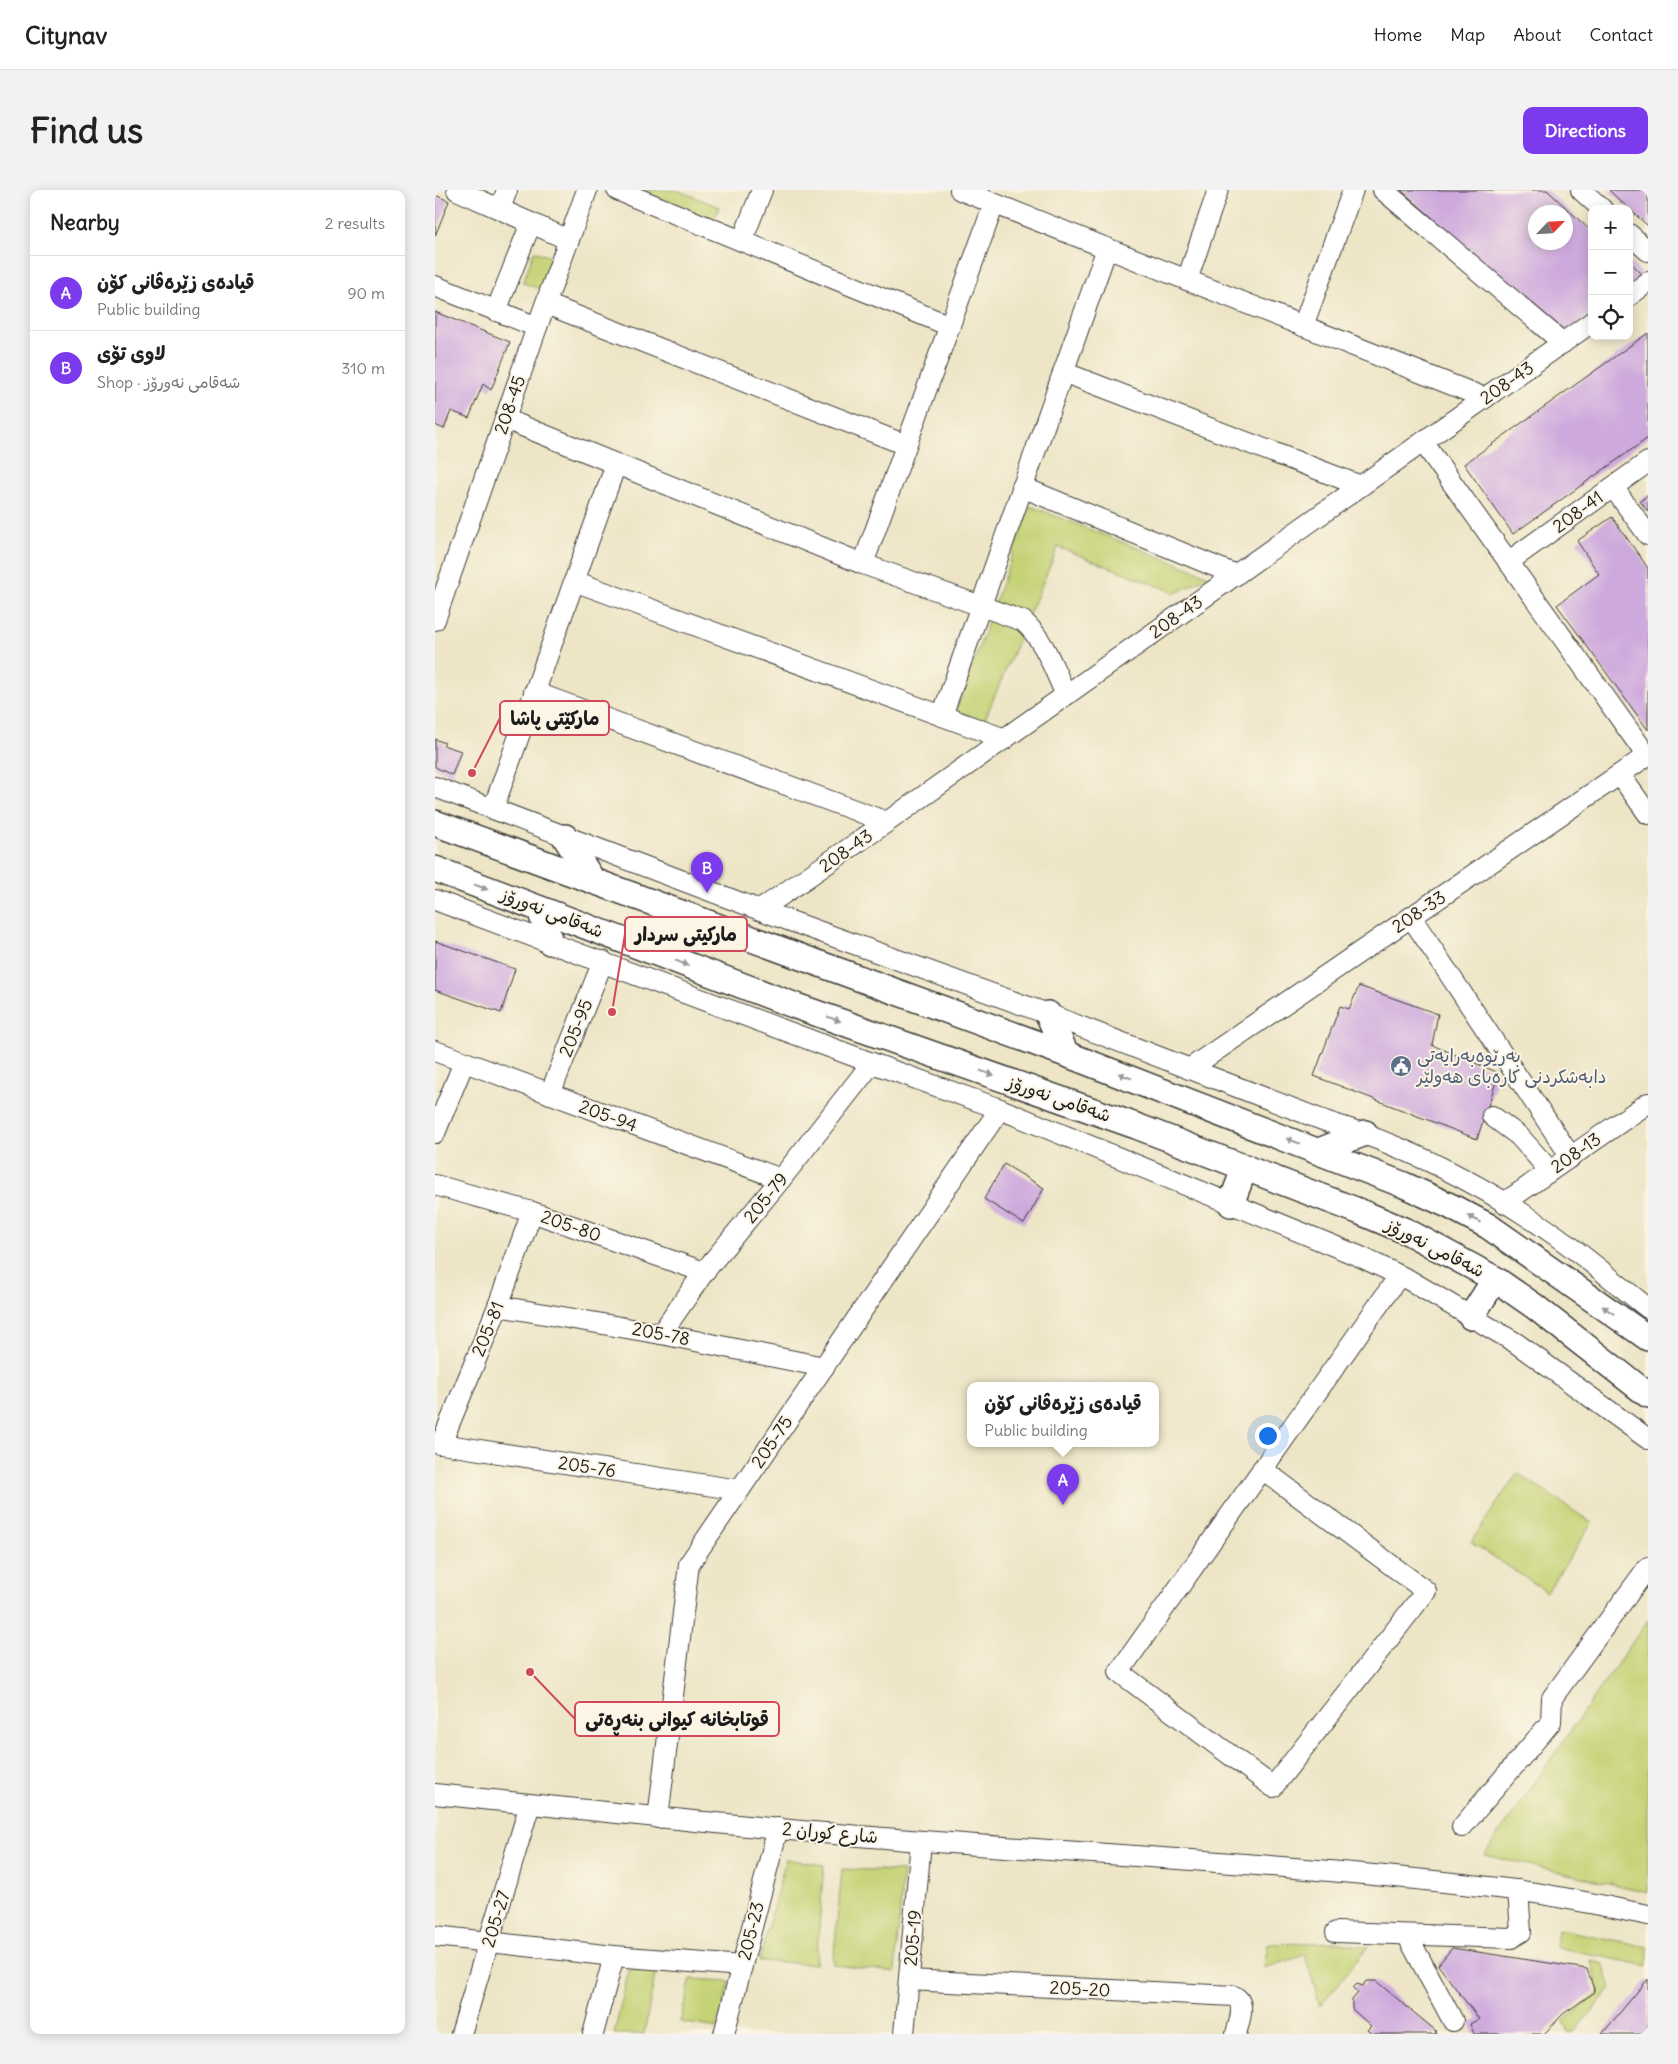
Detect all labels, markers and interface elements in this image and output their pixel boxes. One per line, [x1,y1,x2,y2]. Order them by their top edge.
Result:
text: Citynav [25,20,107,50]
text: Home [1374,23,1422,46]
text: Map [1450,23,1485,46]
text: About [1513,23,1561,46]
text: Contact [1589,23,1653,46]
button: Directions [1523,107,1648,154]
text: Find us [30,108,143,152]
north arrow [1528,205,1573,250]
map controls [1588,205,1633,340]
button: + [1588,205,1633,250]
text: Nearby [50,209,120,236]
text: 2 results [325,213,385,233]
button: − [1588,250,1633,295]
text: قیادەی زێرەڤانی کۆن [97,270,254,294]
text: A [61,283,71,303]
text: 90 m [347,283,385,303]
button: locate [1588,295,1633,340]
text: Public building [97,299,200,319]
text: لاوی تۆی [97,341,166,365]
street label: 208-43 [1475,356,1538,409]
text: B [61,358,71,378]
text: 310 m [341,358,385,378]
text: Shop · شەقامی نەورۆز [97,372,240,392]
street label: 208-45 [489,372,530,437]
street label: 208-41 [1548,485,1608,538]
street label: 208-43 [1144,590,1207,643]
callout: مارکێتی پاشا [500,701,609,735]
text: مارکێتی پاشا [510,706,600,731]
street label: 208-43 [814,824,877,877]
pin: B [691,852,723,893]
street label: شەقامی نەورۆز [496,882,607,943]
one-way arrow [473,884,488,891]
street label: 208-33 [1387,885,1450,938]
callout: ماركيتى سردار [625,917,747,951]
text: ماركيتى سردار [633,922,737,947]
one-way arrow [675,959,690,967]
street label: 205-95 [554,996,597,1060]
one-way arrow [827,1015,842,1023]
place label: بەرێوەبەرایەتی دابەشکردنی کارەبای هەولێر [1415,1044,1607,1088]
public building icon: بەرێوەبەرایەتی دابەشکردنی کارەبای هەولێر [1389,1054,1413,1078]
street label: شەقامی نەورۆز [1002,1069,1114,1127]
one-way arrow [980,1070,995,1077]
one-way arrow [1117,1072,1132,1080]
street label: 205-94 [576,1094,640,1137]
street label: 208-13 [1546,1127,1605,1178]
one-way arrow [1285,1137,1300,1144]
street label: 205-79 [738,1168,793,1228]
street label: 205-80 [538,1205,604,1246]
street label: شەقامی نەورۆز [1380,1212,1489,1282]
one-way arrow [1467,1215,1481,1223]
street label: 205-81 [466,1298,509,1360]
one-way arrow [1601,1305,1615,1315]
street label: 205-78 [630,1317,692,1350]
popup [967,1382,1159,1447]
text: قیادەی زێرەڤانی کۆن [984,1391,1142,1415]
street label: 205-75 [746,1411,797,1472]
text: Public building [984,1420,1088,1440]
your location [1255,1423,1281,1449]
street label: 205-76 [557,1451,618,1482]
pin: A [1047,1464,1079,1505]
callout: قوتابخانە کیوانی بنەڕەتی [575,1702,779,1736]
text: قوتابخانە کیوانی بنەڕەتی [585,1707,769,1736]
street label: شارع كوران 2 [781,1817,879,1849]
street label: 205-27 [476,1888,515,1950]
street label: 205-23 [732,1899,769,1962]
street label: 205-19 [899,1909,926,1967]
street label: 205-20 [1049,1975,1111,2002]

